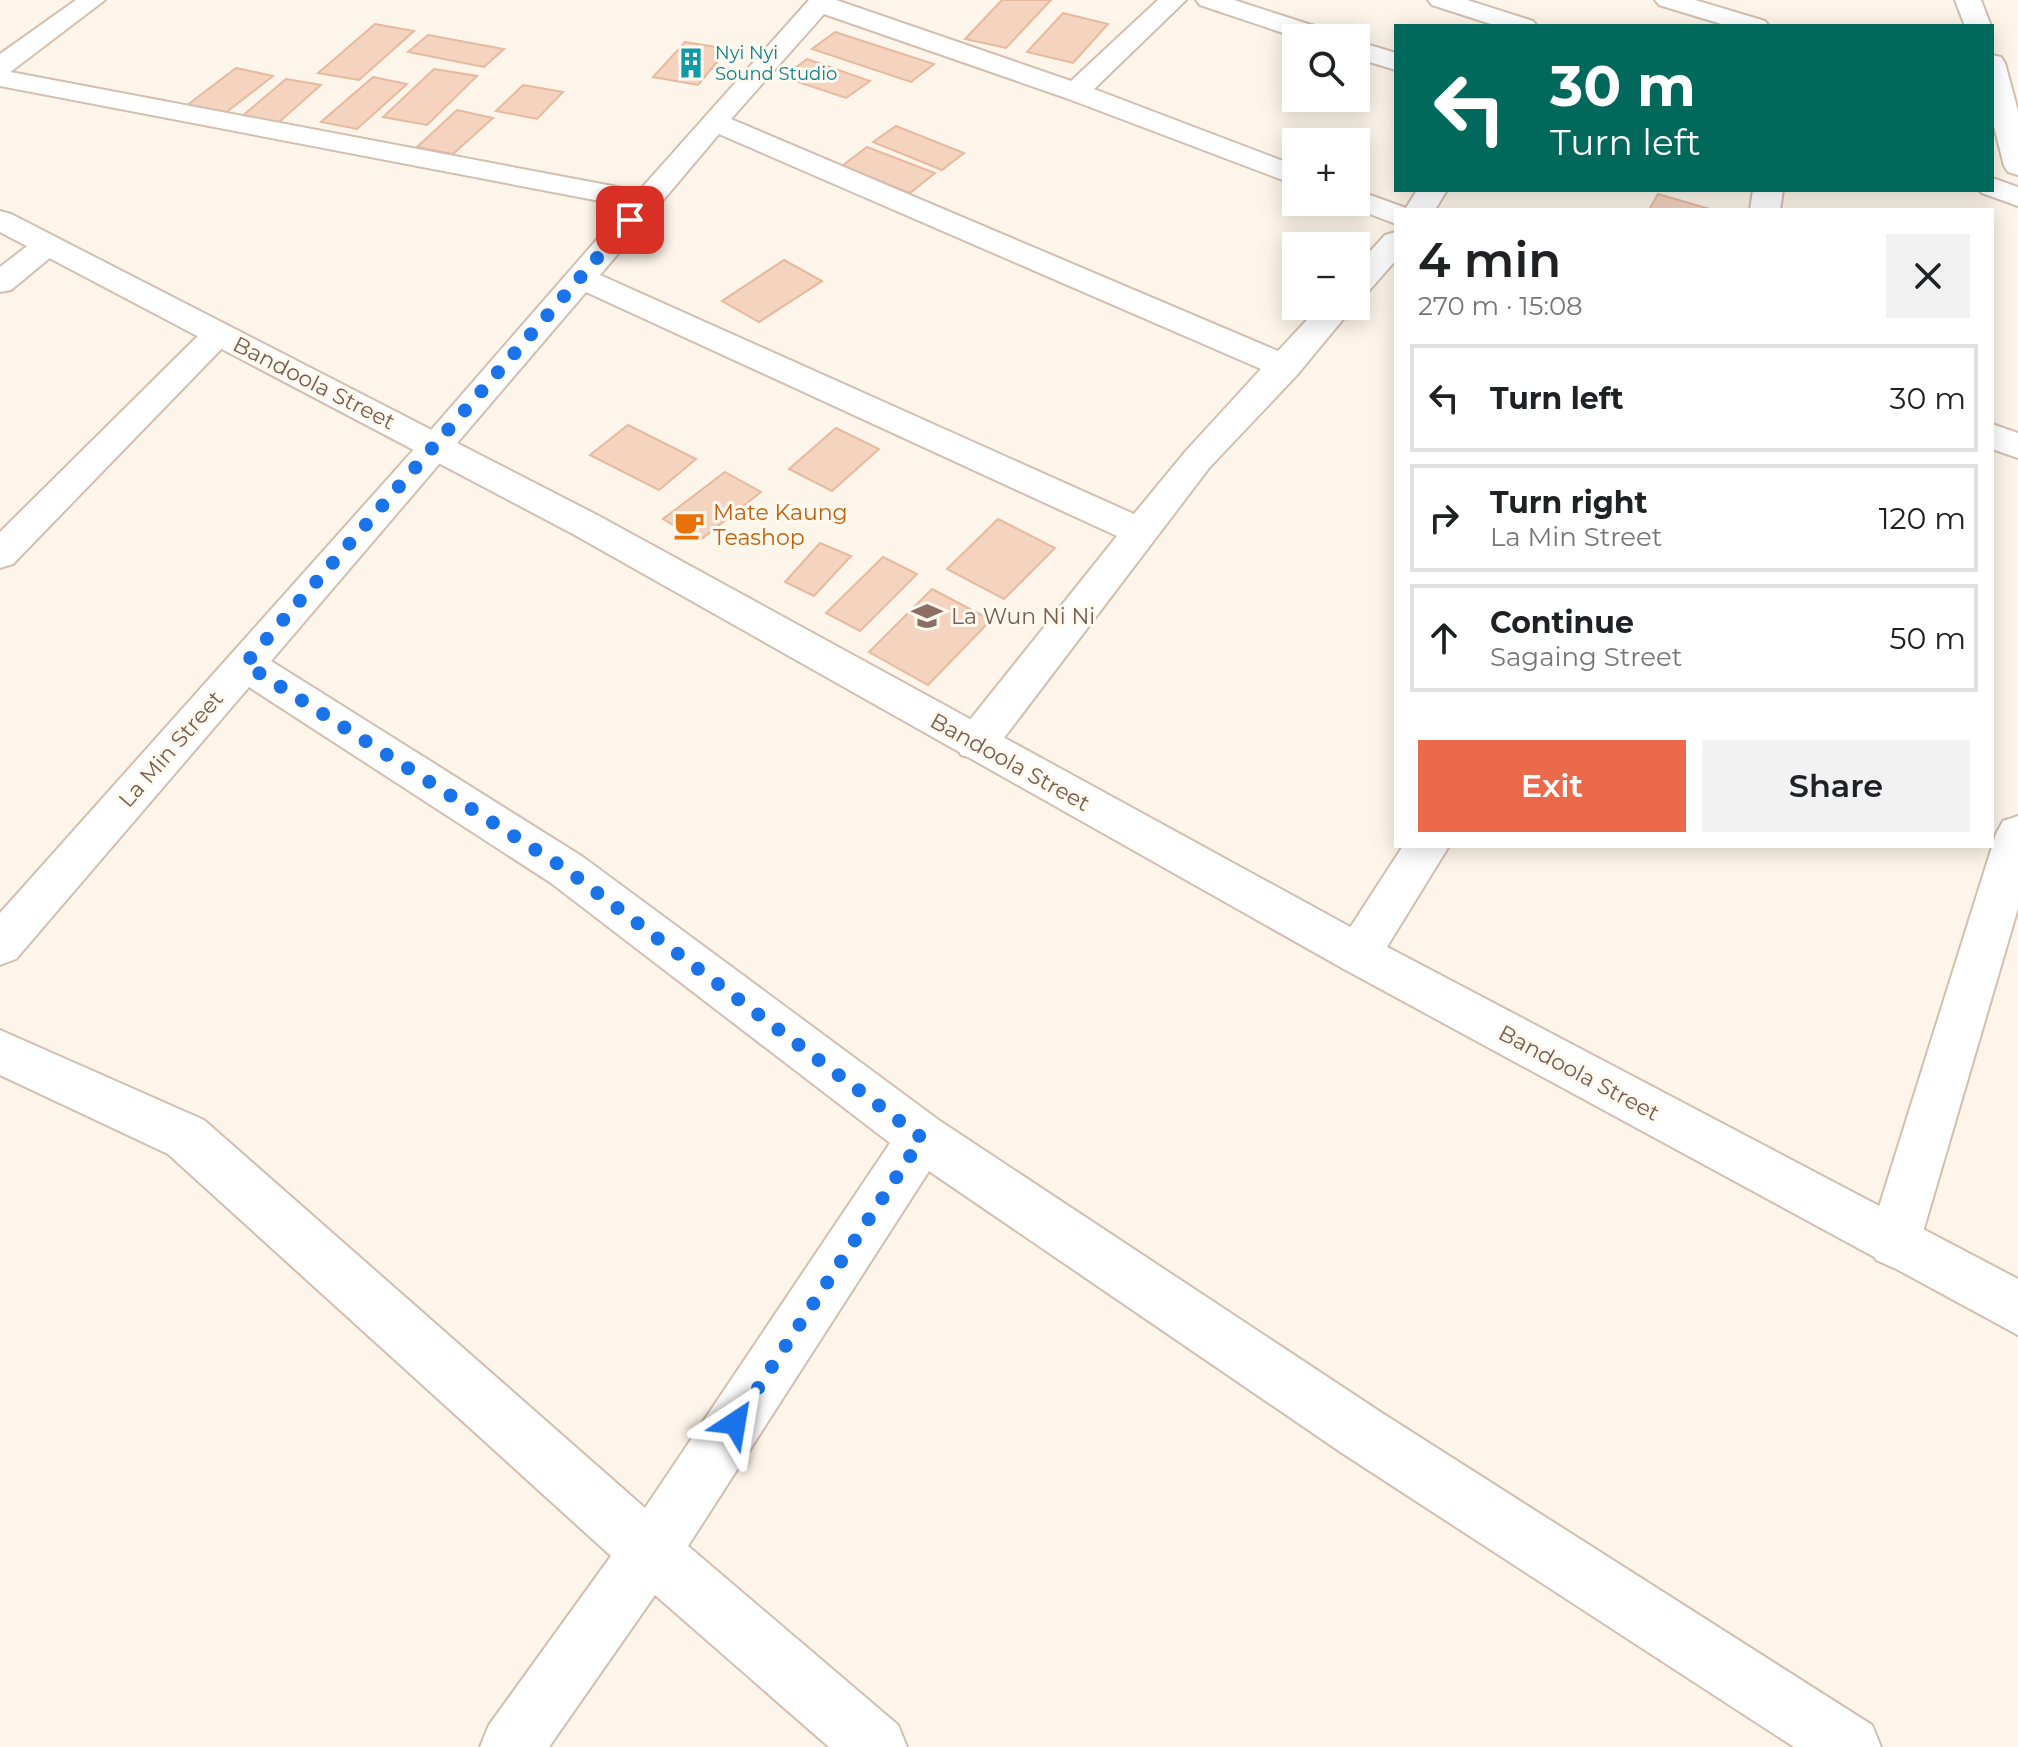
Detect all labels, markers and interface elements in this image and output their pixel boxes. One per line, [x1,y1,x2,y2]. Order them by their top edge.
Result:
map controls [1282,24,1370,320]
button: search [1282,24,1370,112]
place label: Nyi Nyi Sound Studio [715,42,837,85]
building icon: Nyi Nyi Sound Studio [674,46,708,80]
text: 30 m [1550,52,1696,120]
icon: left [1418,56,1522,160]
text: Turn left [1550,120,1701,164]
button: + [1282,128,1370,216]
pin [596,186,664,254]
icon: arrive [608,198,652,242]
text: 4 min [1418,231,1561,289]
button: − [1282,232,1370,320]
button: close [1886,234,1970,318]
text: 270 m · 15:08 [1418,290,1583,322]
street label: Bandoola Street [229,331,400,435]
icon: left [1422,376,1466,420]
text: Turn left [1490,380,1623,417]
text: 30 m [1890,380,1966,417]
text: Turn right [1490,484,1647,521]
icon: right [1422,496,1466,540]
place label: Mate Kaung Teashop [713,499,848,551]
text: 120 m [1879,500,1966,537]
cafe icon: Mate Kaung Teashop [672,508,706,542]
text: La Min Street [1490,521,1662,553]
school or university icon: La Wun Ni Ni [910,599,944,633]
place label: La Wun Ni Ni [951,603,1095,630]
text: Continue [1490,604,1634,641]
icon: ahead [1422,616,1466,660]
text: 50 m [1889,620,1966,657]
text: Sagaing Street [1490,641,1682,673]
street label: La Min Street [113,685,229,813]
street label: Bandoola Street [926,707,1094,817]
button: Exit [1418,740,1686,832]
button: Share [1702,740,1970,832]
street label: Bandoola Street [1494,1019,1664,1127]
position arrow [693,1381,777,1465]

